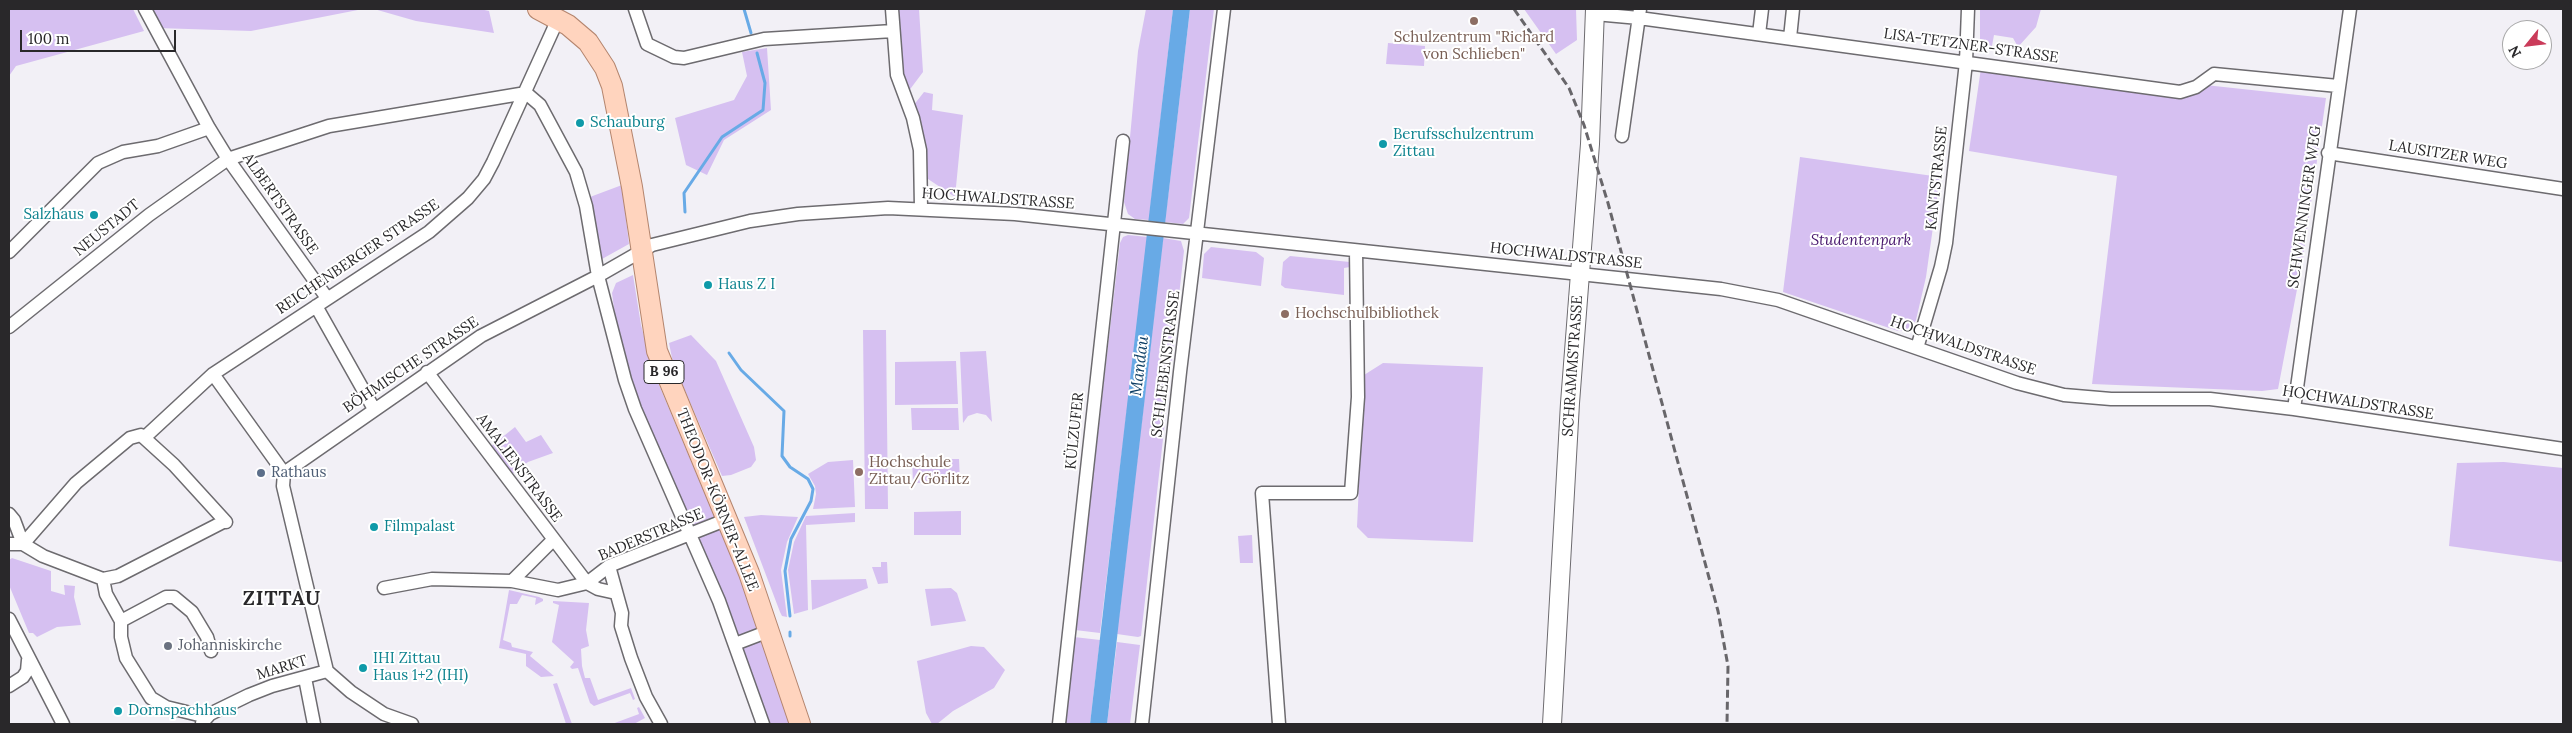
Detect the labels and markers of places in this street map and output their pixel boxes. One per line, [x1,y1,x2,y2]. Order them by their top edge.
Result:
marker: Schulzentrum "Richard von Schlieben" [1468,15,1480,27]
place label: Schulzentrum "Richard von Schlieben" [1394,29,1554,64]
place label: Schauburg [590,114,664,132]
marker: Schauburg [574,117,586,129]
place label: Berufsschulzentrum Zittau [1393,126,1534,161]
marker: Berufsschulzentrum Zittau [1377,138,1389,150]
place label: Salzhaus [23,206,84,224]
marker: Salzhaus [88,209,100,221]
place label: Haus Z I [718,276,775,294]
marker: Haus Z I [702,279,714,291]
place label: Hochschulbibliothek [1295,305,1439,323]
marker: Hochschulbibliothek [1279,308,1291,320]
place label: Hochschule Zittau/Görlitz [869,454,969,489]
place label: Rathaus [271,464,326,482]
marker: Hochschule Zittau/Görlitz [853,466,865,478]
marker: Rathaus [255,467,267,479]
place label: Filmpalast [384,518,455,536]
marker: Filmpalast [368,521,380,533]
place label: Johanniskirche [178,637,282,655]
marker: Johanniskirche [162,640,174,652]
place label: IHI Zittau Haus 1+2 (IHI) [373,650,468,685]
marker: IHI Zittau Haus 1+2 (IHI) [357,662,369,674]
place label: Dornspachhaus [128,702,237,720]
marker: Dornspachhaus [112,705,124,717]

